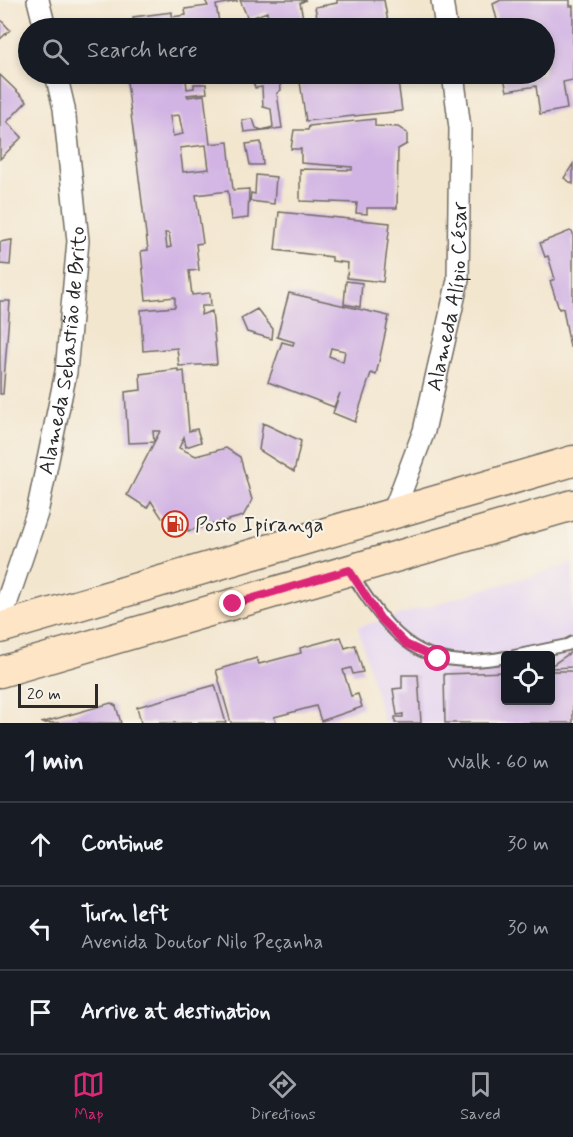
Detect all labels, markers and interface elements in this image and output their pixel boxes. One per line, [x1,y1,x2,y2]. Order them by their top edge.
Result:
search box [18,18,555,84]
icon: search [39,35,72,68]
text: Search here [87,37,198,65]
street label: Alameda Alípio César [420,201,474,394]
street label: Alameda Sebastião de Brito [32,225,94,477]
fuel station icon: Posto Ipiranga [160,509,190,539]
place label: Posto Ipiranga [195,511,324,539]
route end [219,590,245,616]
route start [424,645,450,671]
map controls [501,651,555,705]
button: locate [501,651,555,705]
scale bar [18,681,98,708]
text: 20 m [27,684,61,705]
text: 1 min [24,745,84,779]
text: Walk · 60 m [447,749,549,776]
icon: ahead [24,828,57,861]
text: Continue [81,830,163,858]
text: 30 m [507,831,549,858]
text: Turn left [81,901,169,929]
icon: left [24,912,57,945]
text: 30 m [507,915,549,942]
text: Avenida Doutor Nilo Peçanha [81,929,323,956]
icon: arrive [24,996,57,1029]
text: Arrive at destination [81,998,271,1026]
tab: Map [72,1068,105,1125]
tab: Directions [250,1068,316,1125]
tab: Saved [460,1068,501,1125]

